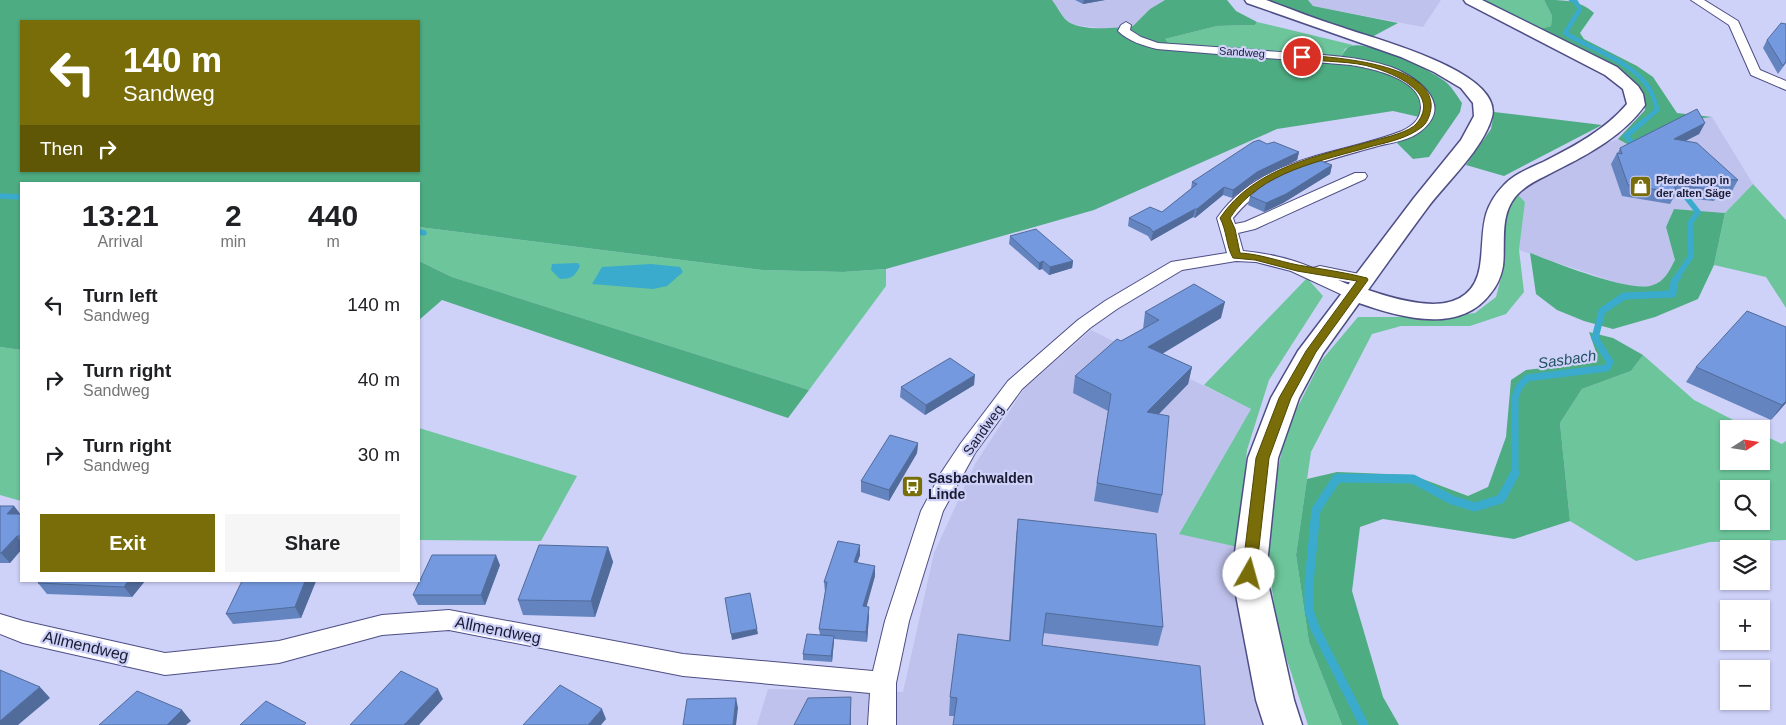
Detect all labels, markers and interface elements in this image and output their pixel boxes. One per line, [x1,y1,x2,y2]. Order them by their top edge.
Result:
pin [1281,36,1323,78]
icon: left [40,40,105,105]
text: 140 m [123,40,222,79]
icon: arrive [1288,43,1316,71]
street label: Sandweg [1219,44,1265,60]
text: Sandweg [123,81,215,106]
icon: right [93,135,121,163]
text: Then [40,138,83,159]
shop icon: Pferdeshop in der alten Säge [1628,174,1652,198]
place label: Pferdeshop in der alten Säge [1656,174,1731,199]
text: 13:21 [82,199,159,232]
text: 2 [225,199,242,232]
text: 440 [308,199,358,232]
text: Arrival [98,233,143,250]
text: min [220,233,246,250]
text: m [326,233,340,250]
text: Turn left [83,285,158,306]
icon: left [40,291,68,319]
text: 140 m [347,294,400,315]
text: Sandweg [83,307,150,324]
water label: Sasbach [1537,347,1597,371]
text: Turn right [83,360,171,381]
icon: right [40,366,68,394]
text: 40 m [358,369,400,390]
text: Sandweg [83,382,150,399]
street label: Sandweg [959,402,1007,458]
north arrow [1720,420,1770,470]
map controls [1720,420,1770,710]
text: Turn right [83,435,171,456]
icon: right [40,441,68,469]
text: 30 m [358,444,400,465]
text: Sandweg [83,457,150,474]
place label: Sasbachwalden Linde [928,470,1033,502]
bus stop icon: Sasbachwalden Linde [900,474,924,498]
button: search [1720,480,1770,530]
button: Exit [40,514,215,572]
button: Share [225,514,400,572]
button: layers [1720,540,1770,590]
position arrow [1222,547,1274,599]
button: + [1720,600,1770,650]
street label: Allmendweg [454,613,542,647]
street label: Allmendweg [42,628,130,664]
button: − [1720,660,1770,710]

